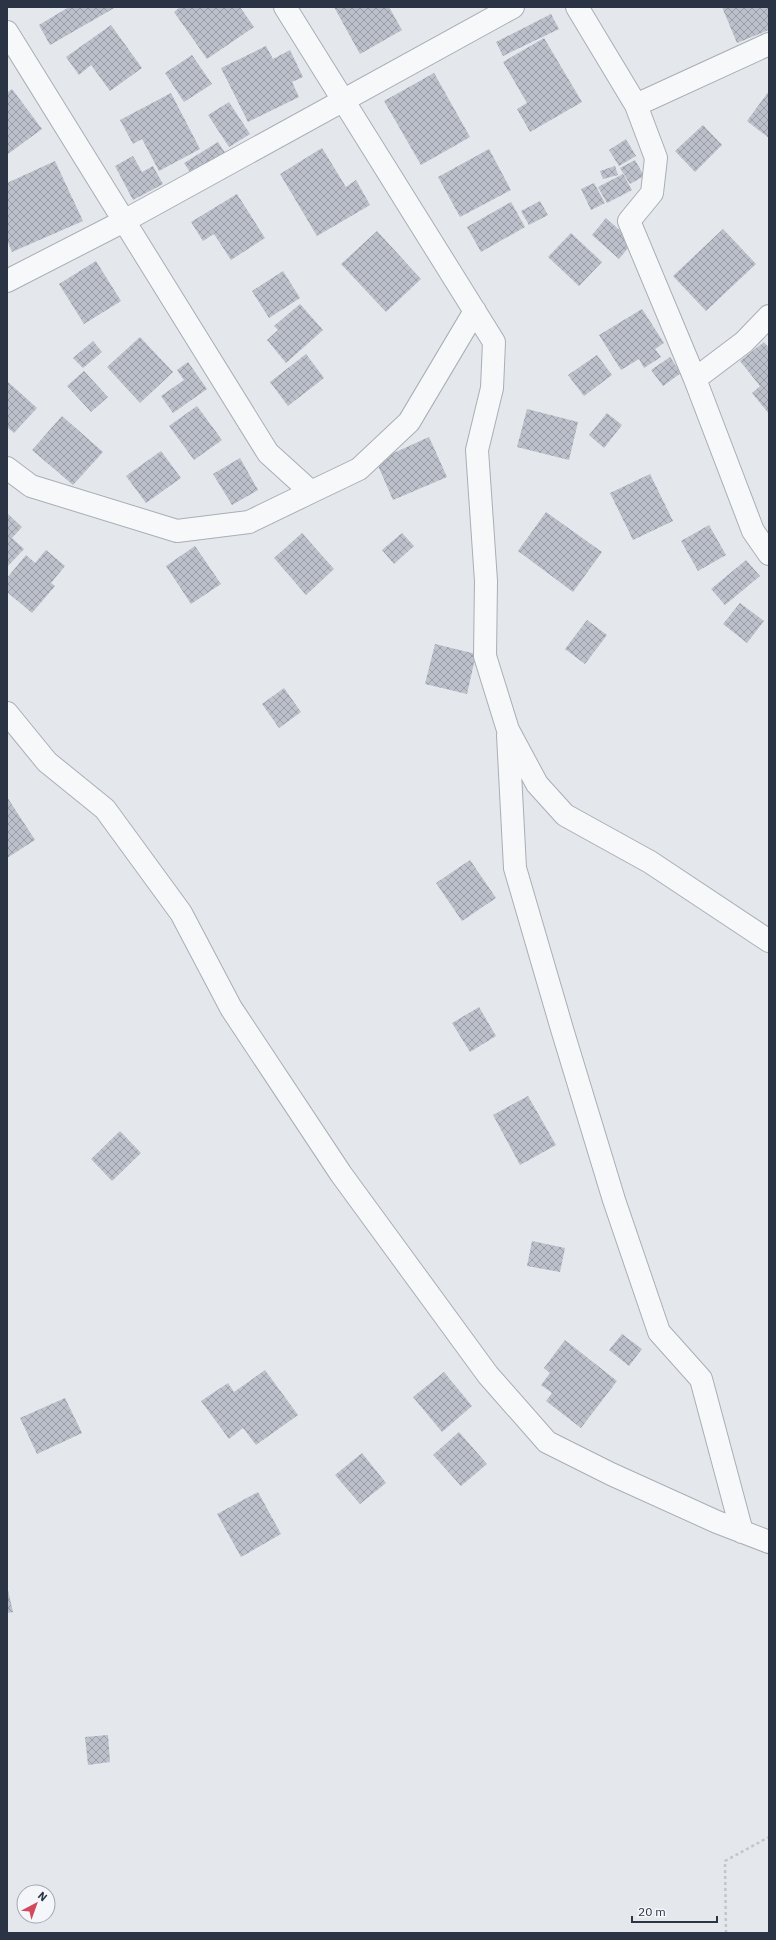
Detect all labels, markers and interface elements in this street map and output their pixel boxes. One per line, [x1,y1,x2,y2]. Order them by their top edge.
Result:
north arrow [16,1884,56,1924]
text: N [35,1889,50,1904]
scale bar [632,1898,717,1924]
text: 20 m [638,1904,666,1919]

